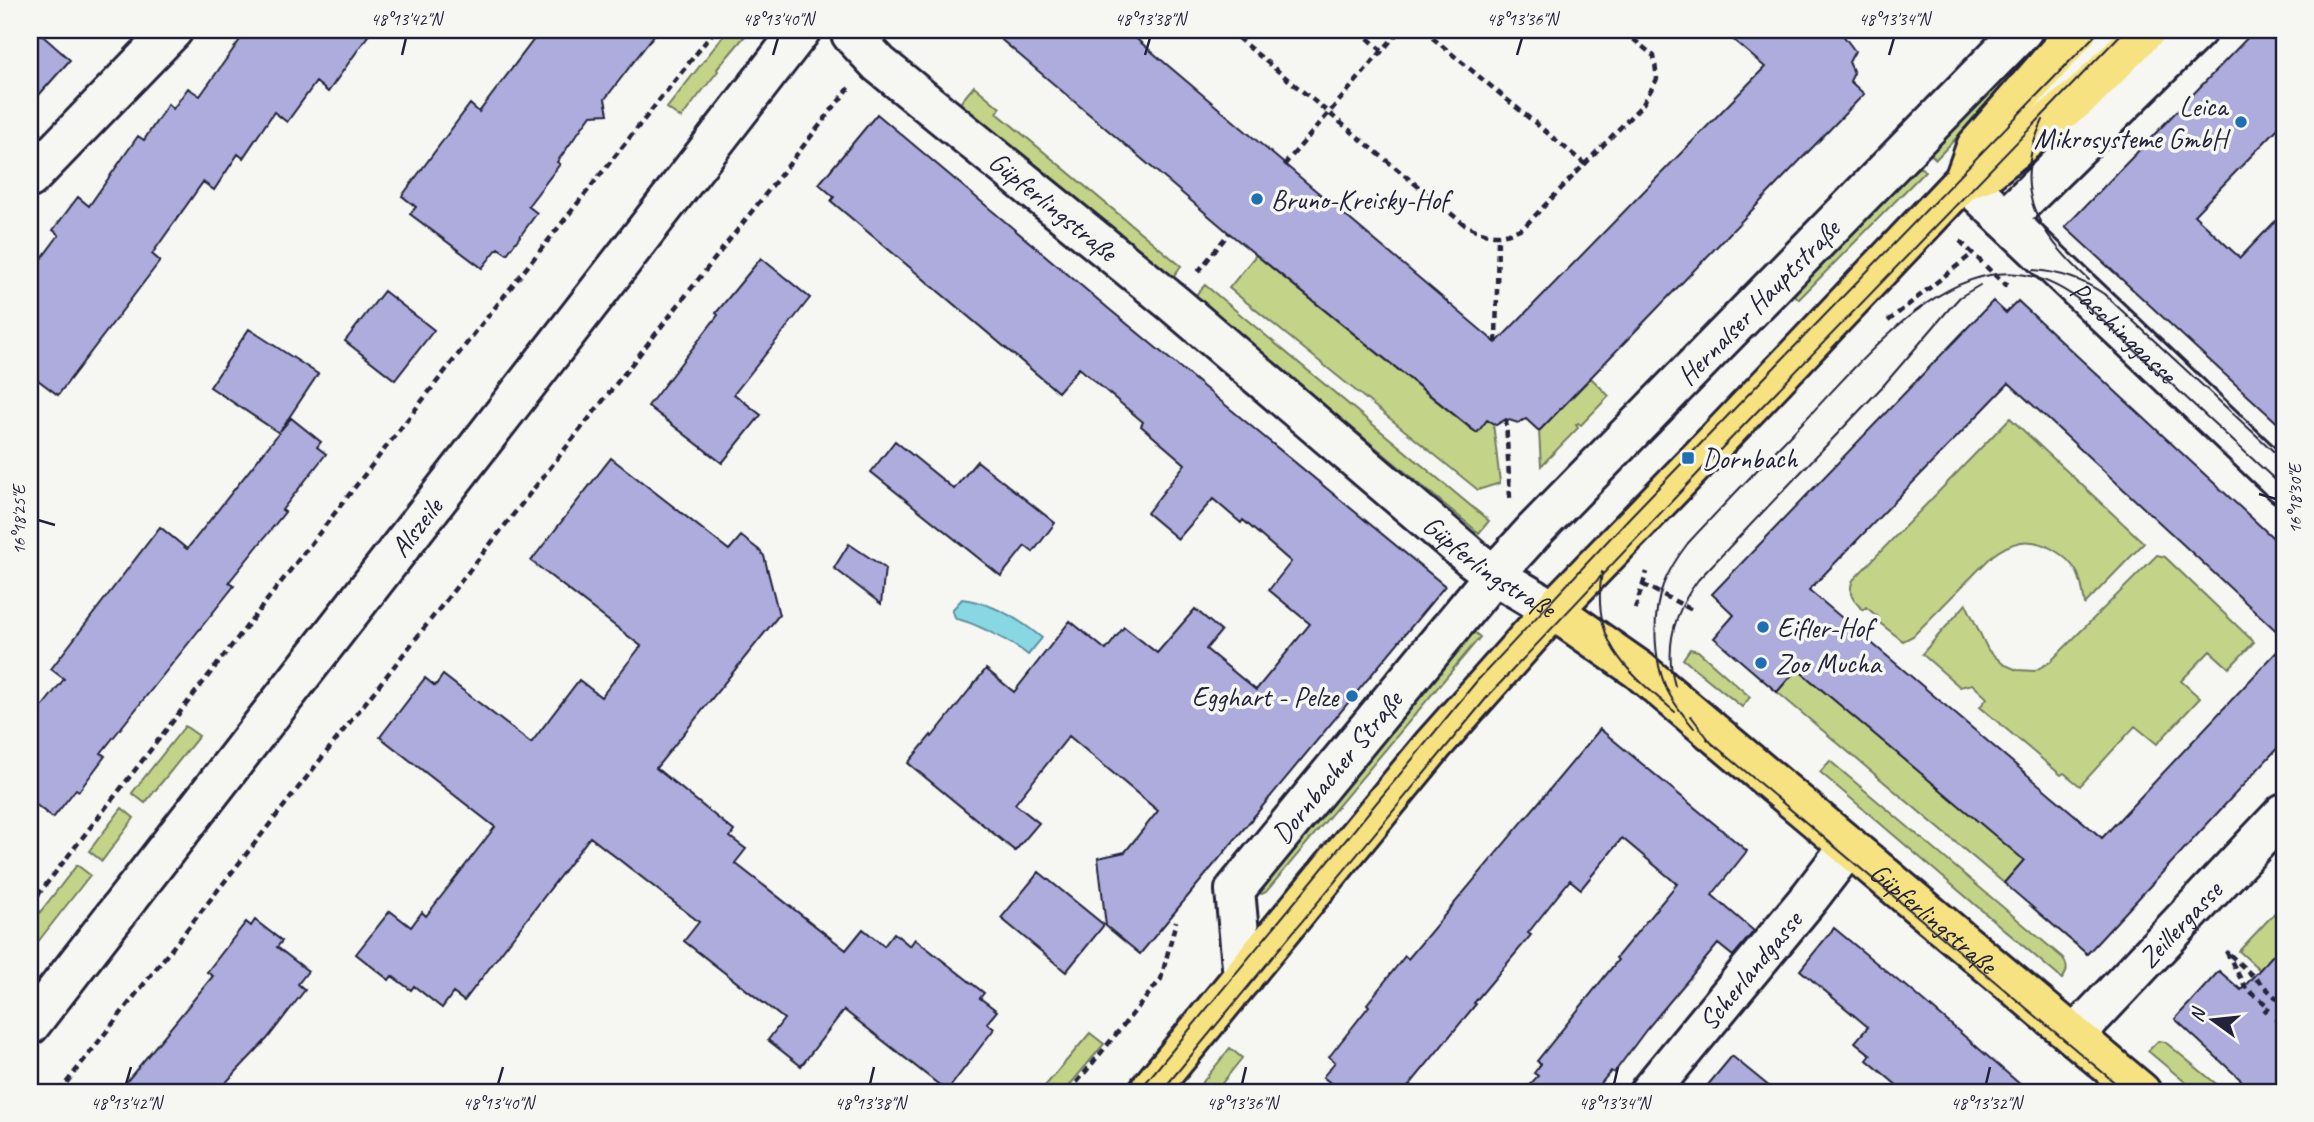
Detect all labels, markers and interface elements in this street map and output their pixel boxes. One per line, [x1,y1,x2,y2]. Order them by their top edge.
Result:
text: 48°13'42"N [371,8,445,30]
text: 48°13'40"N [743,8,817,30]
text: 48°13'38"N [1115,8,1189,30]
text: 48°13'36"N [1487,8,1561,30]
text: 48°13'34"N [1859,8,1933,30]
place label: Leica Mikrosysteme GmbH [2034,89,2231,156]
marker: Leica Mikrosysteme GmbH [2233,114,2249,130]
street label: Güpferlingstraße [982,144,1126,270]
place label: Bruno-Kreisky-Hof [1271,182,1454,217]
marker: Bruno-Kreisky-Hof [1249,191,1265,207]
street label: Hernalser Hauptstraße [1669,210,1848,392]
street label: Paschinggasse [2063,273,2185,392]
place label: Dornbach [1702,441,1798,476]
marker: Dornbach [1680,450,1696,466]
text: 16°18'30"E [2284,462,2306,534]
text: 16°18'25"E [8,483,30,555]
street label: Alszeile [382,489,451,564]
street label: Güpferlingstraße [1416,507,1563,627]
place label: Eifler-Hof [1777,610,1878,645]
marker: Eifler-Hof [1755,619,1771,635]
place label: Zoo Mucha [1775,646,1882,681]
marker: Zoo Mucha [1753,655,1769,671]
place label: Egghart - Pelze [1192,679,1340,714]
street label: Dornbacher Straße [1264,682,1411,850]
marker: Egghart - Pelze [1344,688,1360,704]
street label: Güpferlingstraße [1863,855,2006,983]
street label: Zeillergasse [2131,872,2231,975]
street label: Scherlandgasse [1691,902,1811,1037]
north arrow [2178,986,2248,1056]
text: N [2184,1004,2211,1025]
text: 48°13'42"N [91,1092,165,1114]
text: 48°13'40"N [463,1092,537,1114]
text: 48°13'38"N [835,1092,909,1114]
text: 48°13'36"N [1207,1092,1281,1114]
text: 48°13'34"N [1579,1092,1653,1114]
text: 48°13'32"N [1951,1092,2025,1114]

